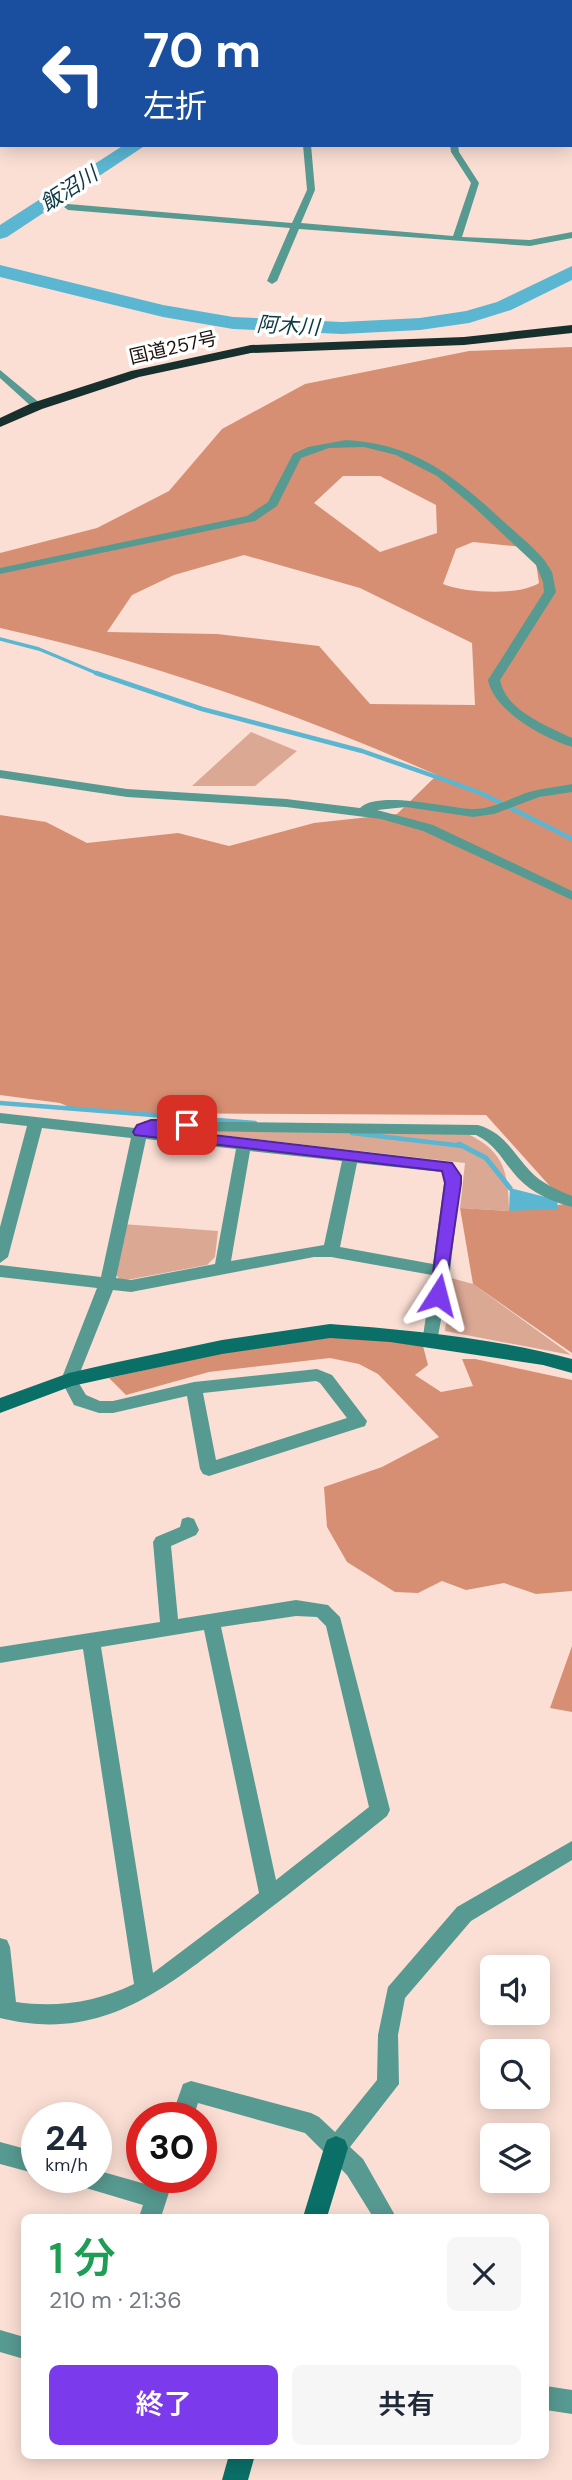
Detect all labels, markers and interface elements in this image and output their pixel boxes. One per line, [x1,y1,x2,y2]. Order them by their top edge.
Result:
text: 70 m [143,18,261,82]
icon: left [28,28,119,119]
text: 左折 [143,85,207,127]
water label: 飯沼川 [35,159,105,218]
water label: 阿木川 [256,310,322,342]
street label: 国道257号 [127,325,219,370]
pin [157,1095,217,1155]
icon: arrive [168,1106,206,1144]
position arrow [401,1258,475,1332]
map controls [480,1955,550,2193]
button: sound [480,1955,550,2025]
button: search [480,2039,550,2109]
speed limit sign: 30 [126,2102,217,2193]
text: 24 [45,2115,88,2161]
button: layers [480,2123,550,2193]
text: km/h [45,2153,88,2177]
text: 1 分 [49,2231,116,2286]
button: close [447,2237,521,2311]
text: 210 m · 21:36 [49,2285,182,2315]
button: 終了 [49,2365,278,2445]
button: 共有 [292,2365,521,2445]

